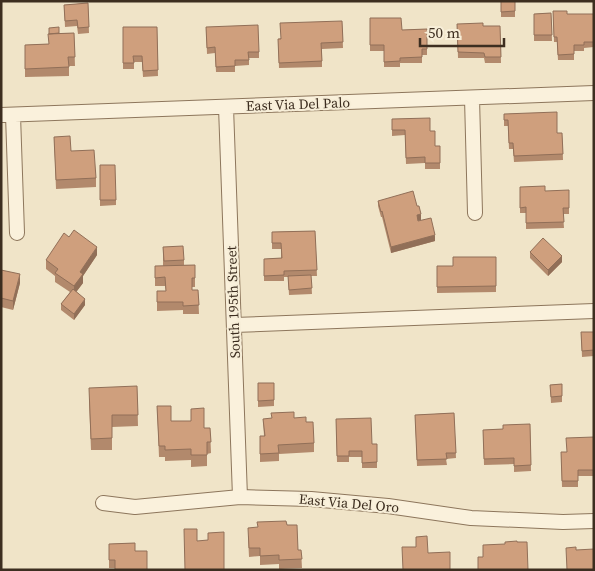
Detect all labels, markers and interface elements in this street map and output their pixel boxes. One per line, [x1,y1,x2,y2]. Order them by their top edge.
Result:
scale bar [420,15,504,47]
text: 50 m [428,22,460,43]
street label: East Via Del Palo [246,92,351,116]
street label: South 195th Street [221,245,245,359]
street label: East Via Del Oro [298,489,400,517]

